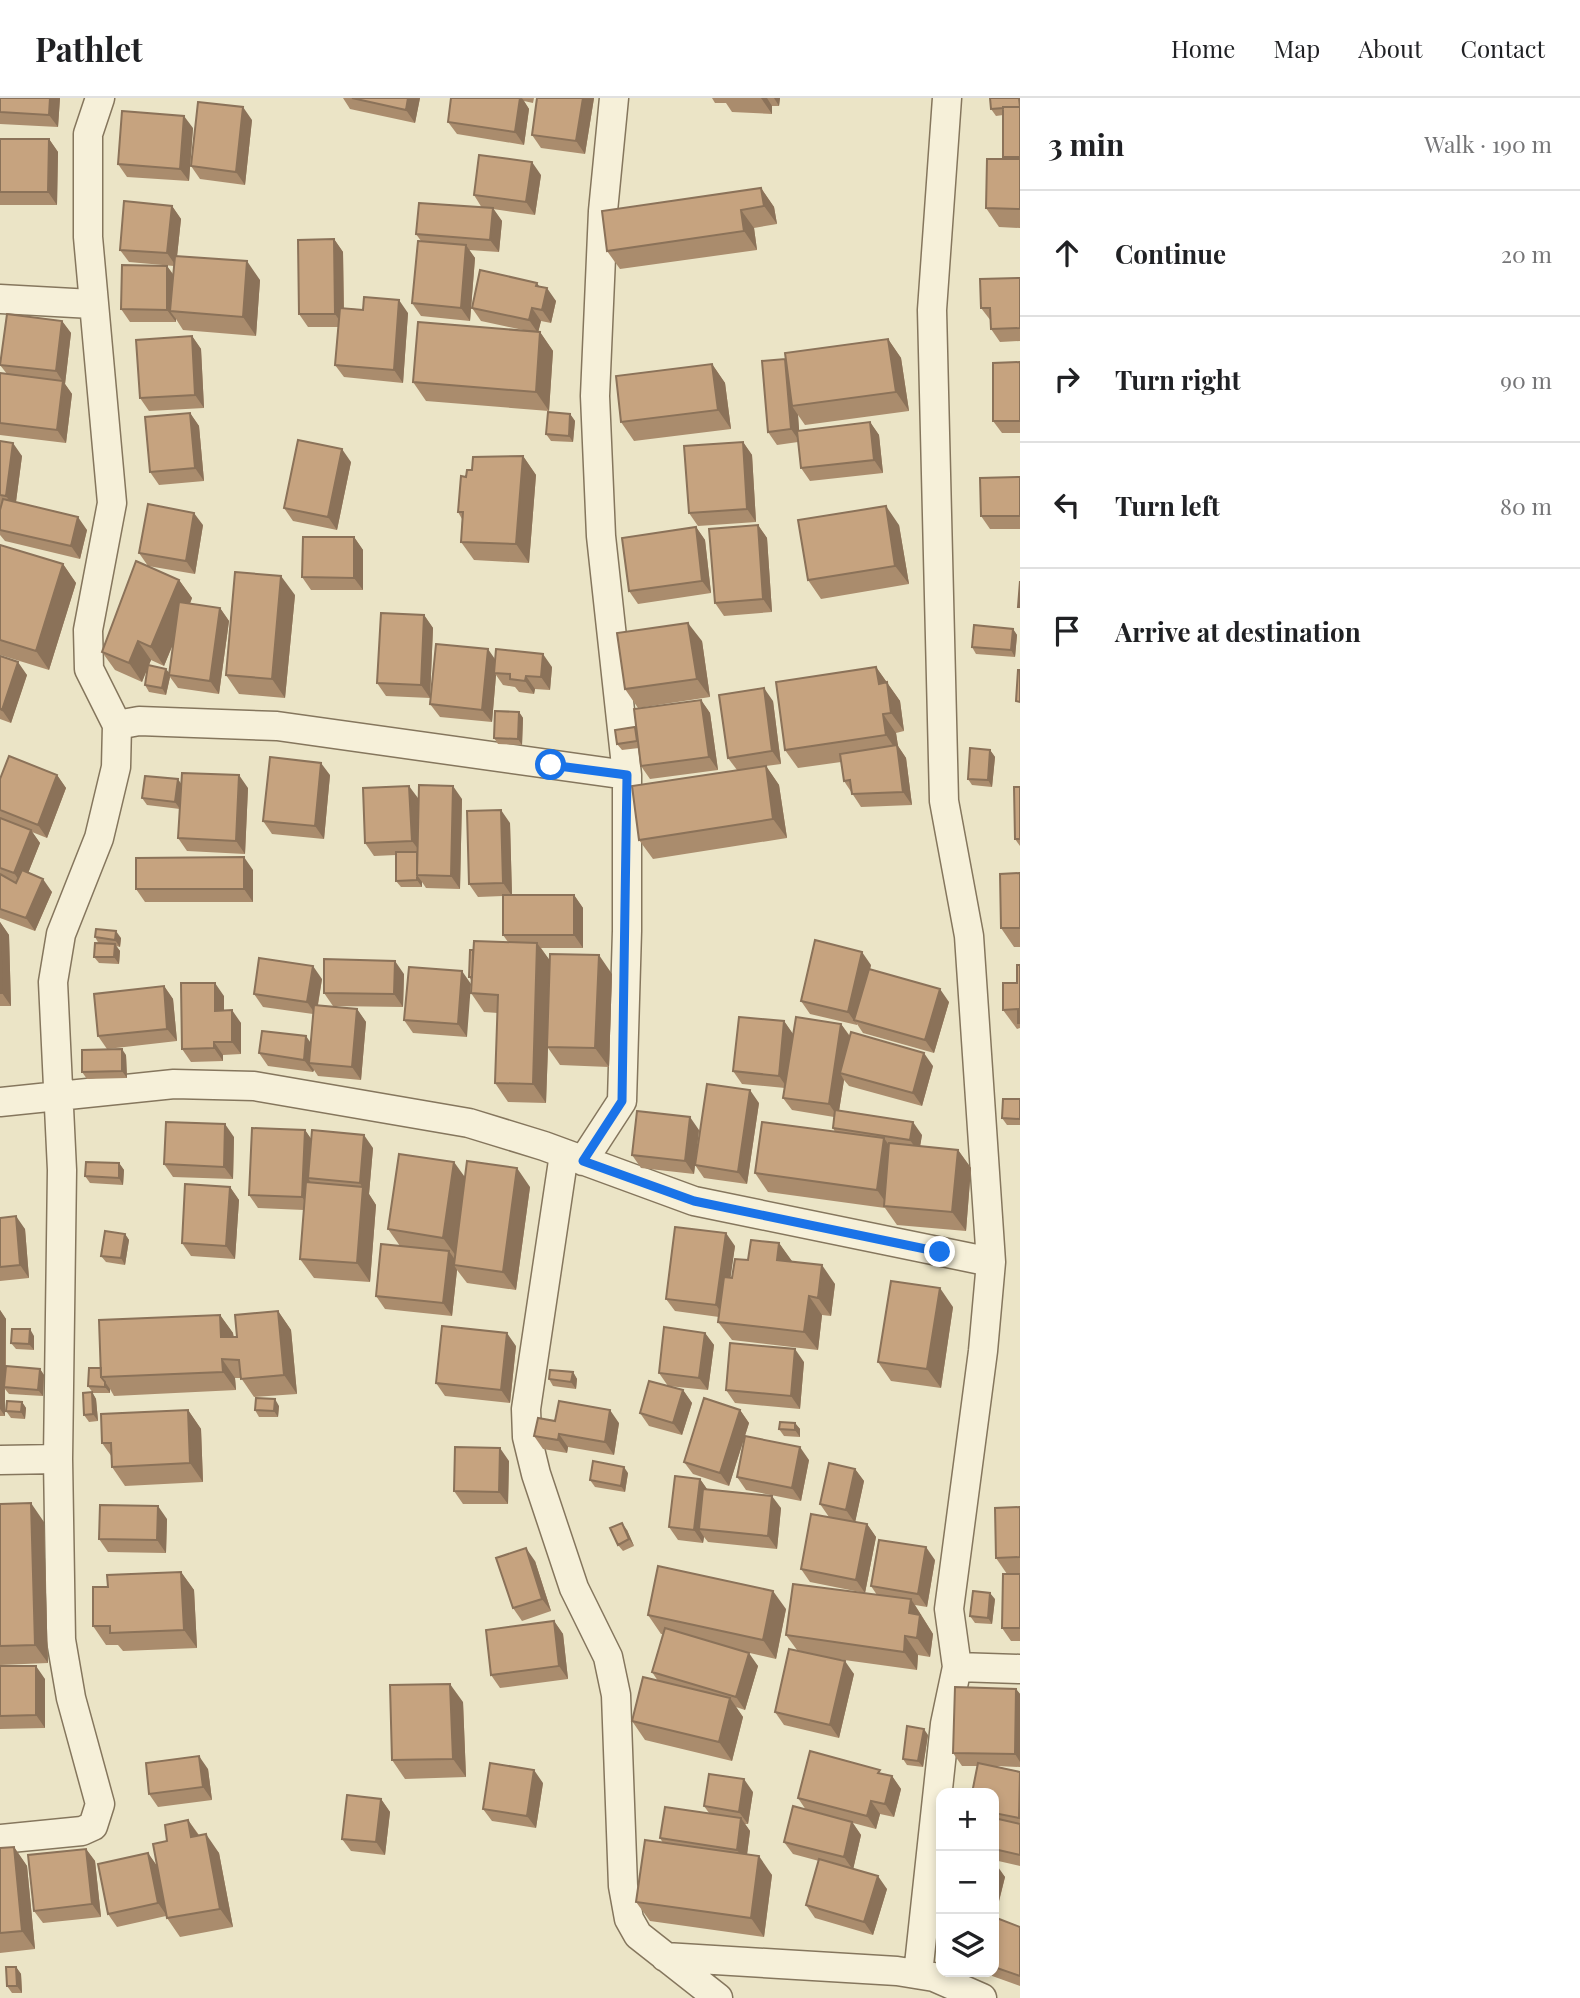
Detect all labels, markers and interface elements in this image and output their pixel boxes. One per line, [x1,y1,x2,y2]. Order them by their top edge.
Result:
text: Pathlet [35,26,143,70]
text: Home [1171,32,1235,64]
text: Map [1273,32,1320,64]
text: About [1358,32,1422,64]
text: Contact [1460,32,1545,64]
text: 3 min [1048,124,1124,164]
text: Walk · 190 m [1424,128,1552,159]
icon: ahead [1048,234,1086,272]
text: Continue [1115,236,1226,271]
text: 20 m [1501,238,1552,269]
icon: right [1048,360,1086,398]
text: Turn right [1115,362,1241,397]
text: 90 m [1500,364,1552,395]
icon: left [1048,486,1086,524]
text: Turn left [1115,488,1220,523]
text: 80 m [1500,490,1552,521]
icon: arrive [1048,612,1086,650]
text: Arrive at destination [1115,614,1361,649]
route start [535,749,566,780]
route end [924,1236,955,1267]
map controls [936,1788,999,1977]
button: + [936,1788,999,1851]
button: − [936,1851,999,1914]
button: layers [936,1914,999,1977]

